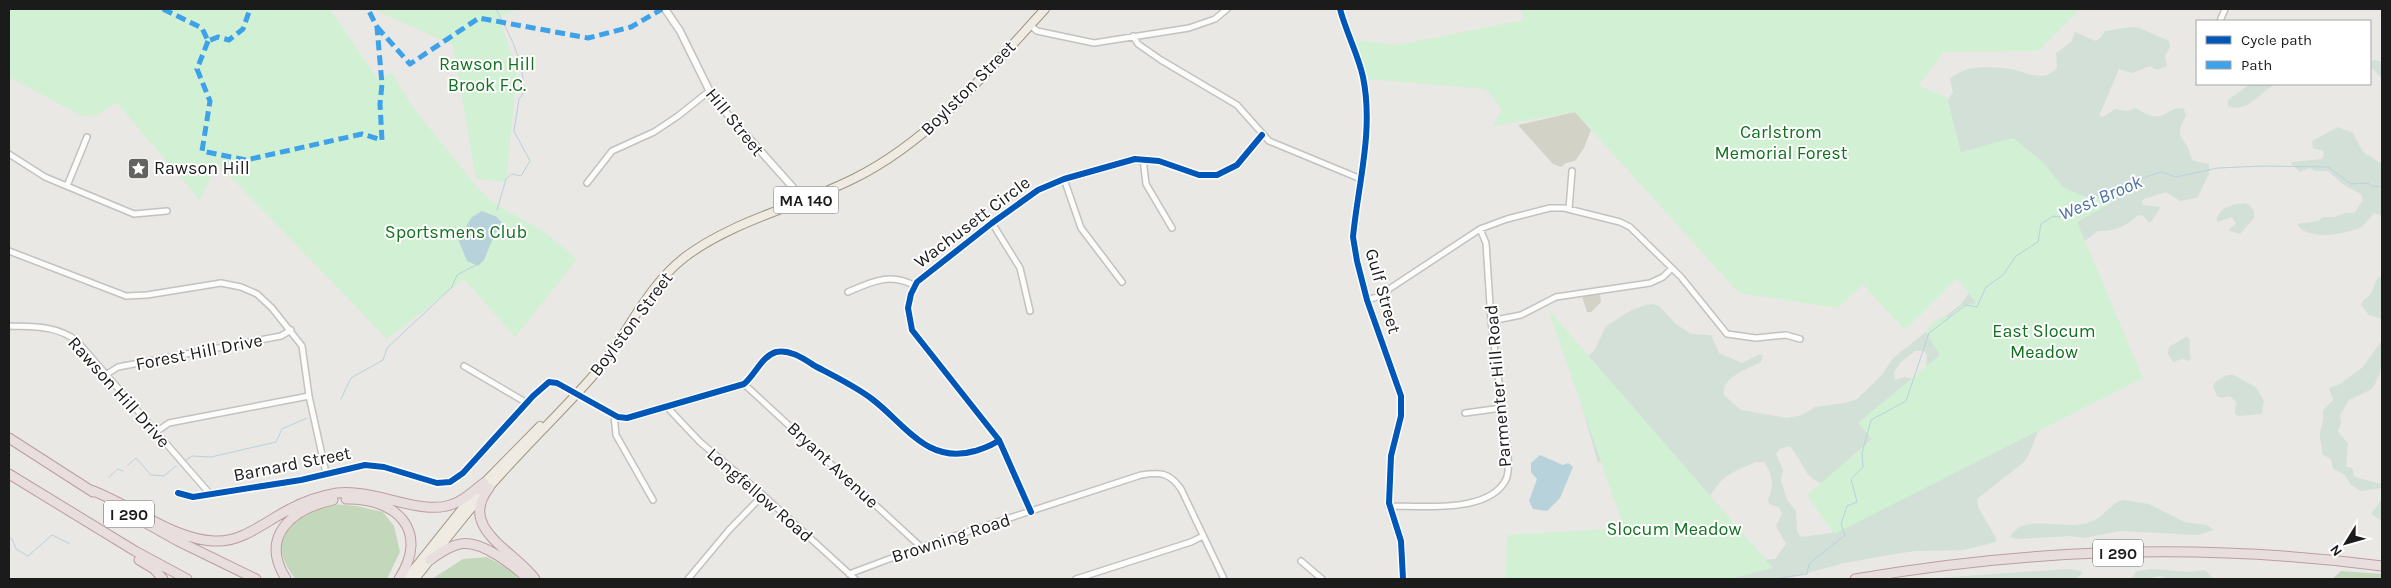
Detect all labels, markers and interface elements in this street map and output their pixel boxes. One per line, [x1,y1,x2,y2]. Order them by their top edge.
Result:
legend [2196,20,2371,85]
text: Cycle path [2241,31,2312,49]
street label: Boylston Street [916,36,1020,140]
park label: Rawson Hill Brook F.C. [439,53,535,96]
text: Path [2241,56,2272,74]
street label: Hill Street [701,84,769,161]
park label: Carlstrom Memorial Forest [1714,121,1848,164]
place icon: Rawson Hill [126,156,150,180]
place label: Rawson Hill [154,157,250,179]
water label: West Brook [2055,170,2146,225]
street label: Wachusett Circle [910,171,1034,273]
road number: MA 140 [774,186,838,214]
park label: Sportsmens Club [385,221,527,243]
street label: Gulf Street [1360,246,1406,336]
street label: Boylston Street [585,267,678,381]
street label: Parmenter Hill Road [1480,304,1516,468]
park label: East Slocum Meadow [1992,320,2096,363]
street label: Forest Hill Drive [134,329,264,375]
street label: Rawson Hill Drive [63,332,175,452]
street label: Bryant Avenue [783,417,883,513]
street label: Barnard Street [231,442,353,486]
street label: Longfellow Road [702,443,818,547]
road number: I 290 [104,500,154,528]
street label: Browning Road [889,508,1013,568]
park label: Slocum Meadow [1606,518,1742,540]
north arrow [2321,518,2371,568]
road number: I 290 [2093,540,2143,566]
text: N [2326,541,2346,560]

